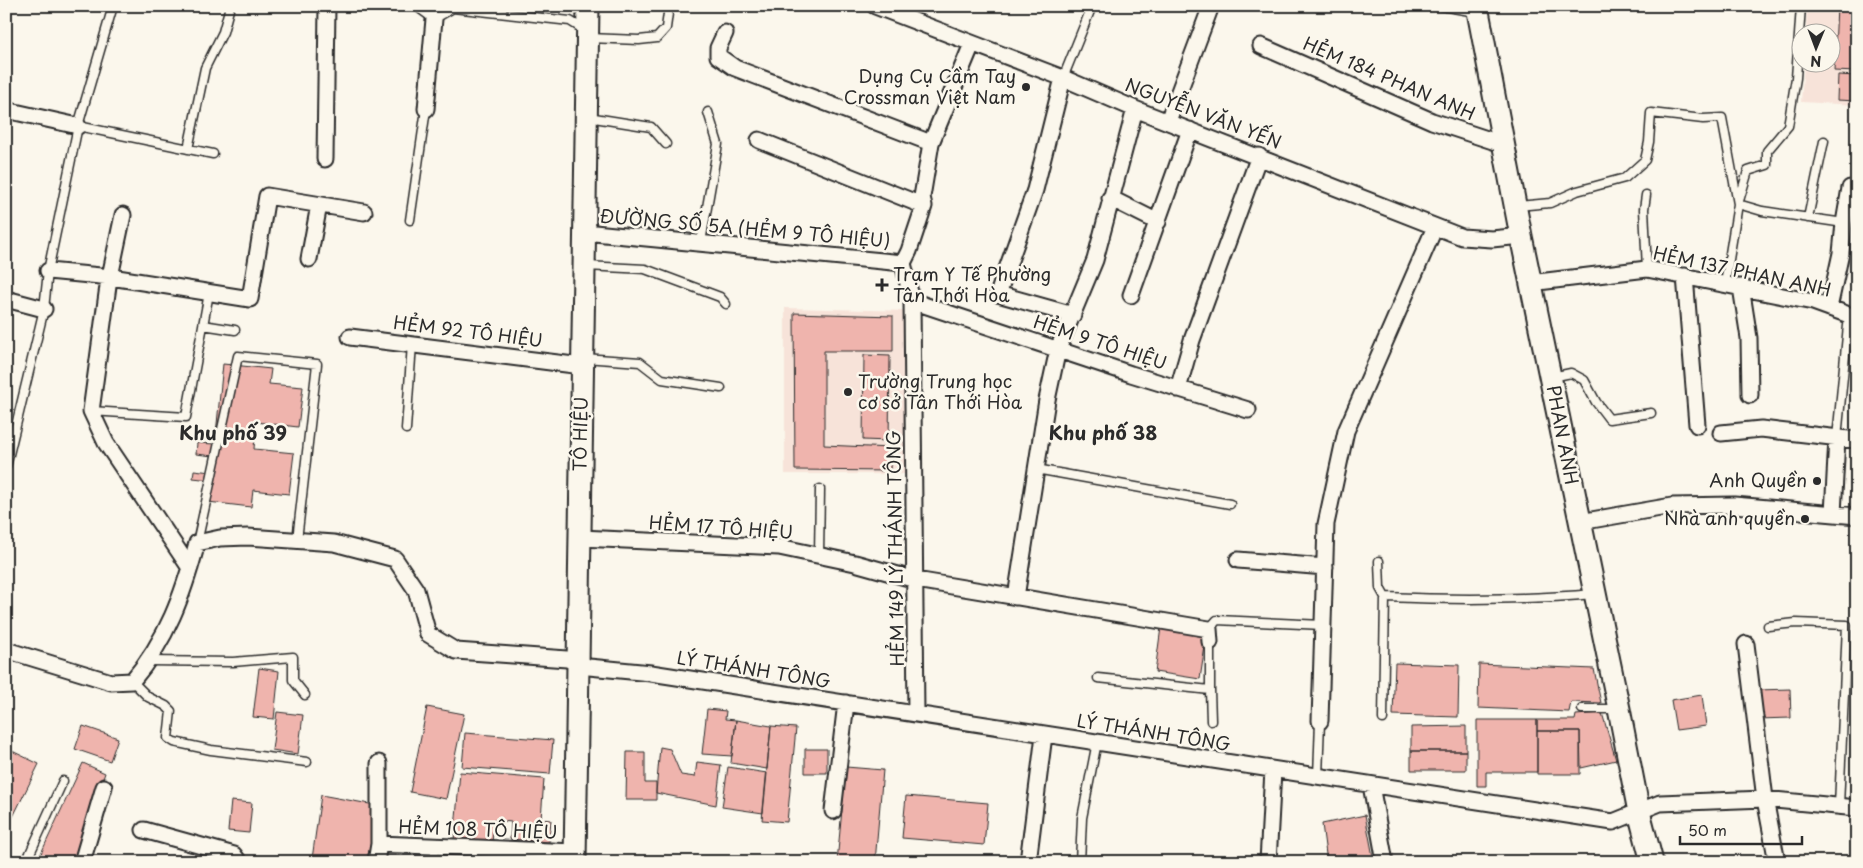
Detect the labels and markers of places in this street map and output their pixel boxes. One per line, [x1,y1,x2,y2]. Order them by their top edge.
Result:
place label: Dụng Cụ Cầm Tay Crossman Việt Nam [844,62,1016,110]
marker: Dụng Cụ Cầm Tay Crossman Việt Nam [1020,81,1032,93]
place label: Trạm Y Tế Phường Tân Thới Hòa [893,260,1051,308]
marker: Trạm Y Tế Phường Tân Thới Hòa [875,278,889,292]
place label: Trường Trung học cơ sở Tân Thới Hòa [858,367,1023,415]
marker: Trường Trung học cơ sở Tân Thới Hòa [842,386,854,398]
place label: Anh Quyền [1709,466,1807,493]
marker: Anh Quyền [1811,475,1823,487]
place label: Nhà anh quyền [1664,504,1795,531]
marker: Nhà anh quyền [1799,513,1811,525]

